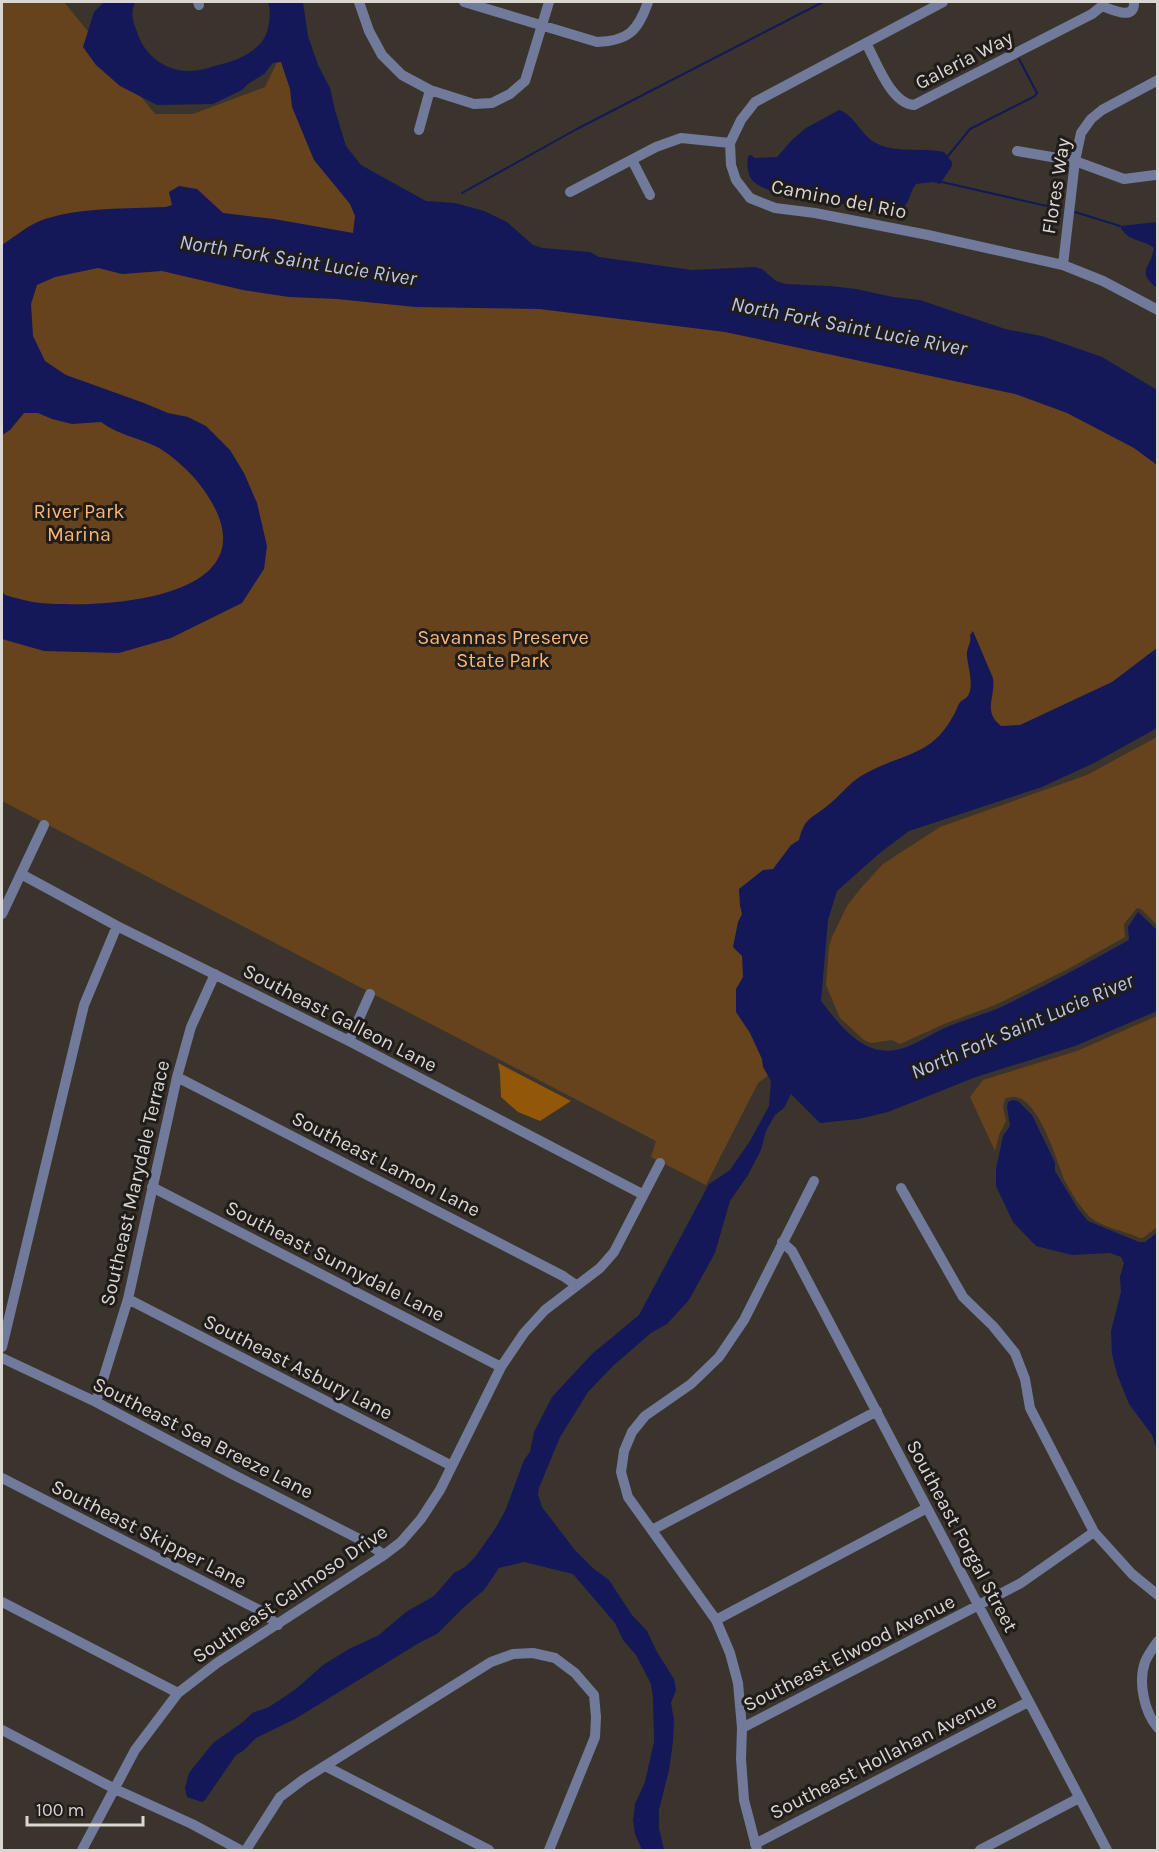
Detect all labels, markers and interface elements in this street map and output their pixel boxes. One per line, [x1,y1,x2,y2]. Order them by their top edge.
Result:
street label: Galeria Way [911,26,1017,94]
street label: Flores Way [1037,136,1075,236]
street label: Camino del Rio [769,175,909,223]
water label: North Fork Saint Lucie River [178,229,419,291]
water label: North Fork Saint Lucie River [729,291,970,361]
park label: River Park Marina [33,500,125,546]
park label: Savannas Preserve State Park [417,626,589,672]
street label: Southeast Galleon Lane [239,959,441,1077]
water label: North Fork Saint Lucie River [907,968,1138,1084]
street label: Southeast Marydale Terrace [95,1058,175,1308]
street label: Southeast Lamon Lane [288,1106,484,1222]
street label: Southeast Sunnydale Lane [222,1196,448,1326]
street label: Southeast Asbury Lane [200,1309,396,1425]
street label: Southeast Sea Breeze Lane [89,1372,317,1504]
street label: Southeast Forgal Street [902,1436,1023,1636]
street label: Southeast Skipper Lane [47,1475,251,1593]
street label: Southeast Calmoso Drive [188,1520,392,1668]
street label: Southeast Elwood Avenue [739,1590,959,1716]
street label: Southeast Hollahan Avenue [766,1690,1000,1824]
scale bar [27,1789,142,1827]
text: 100 m [36,1799,84,1821]

